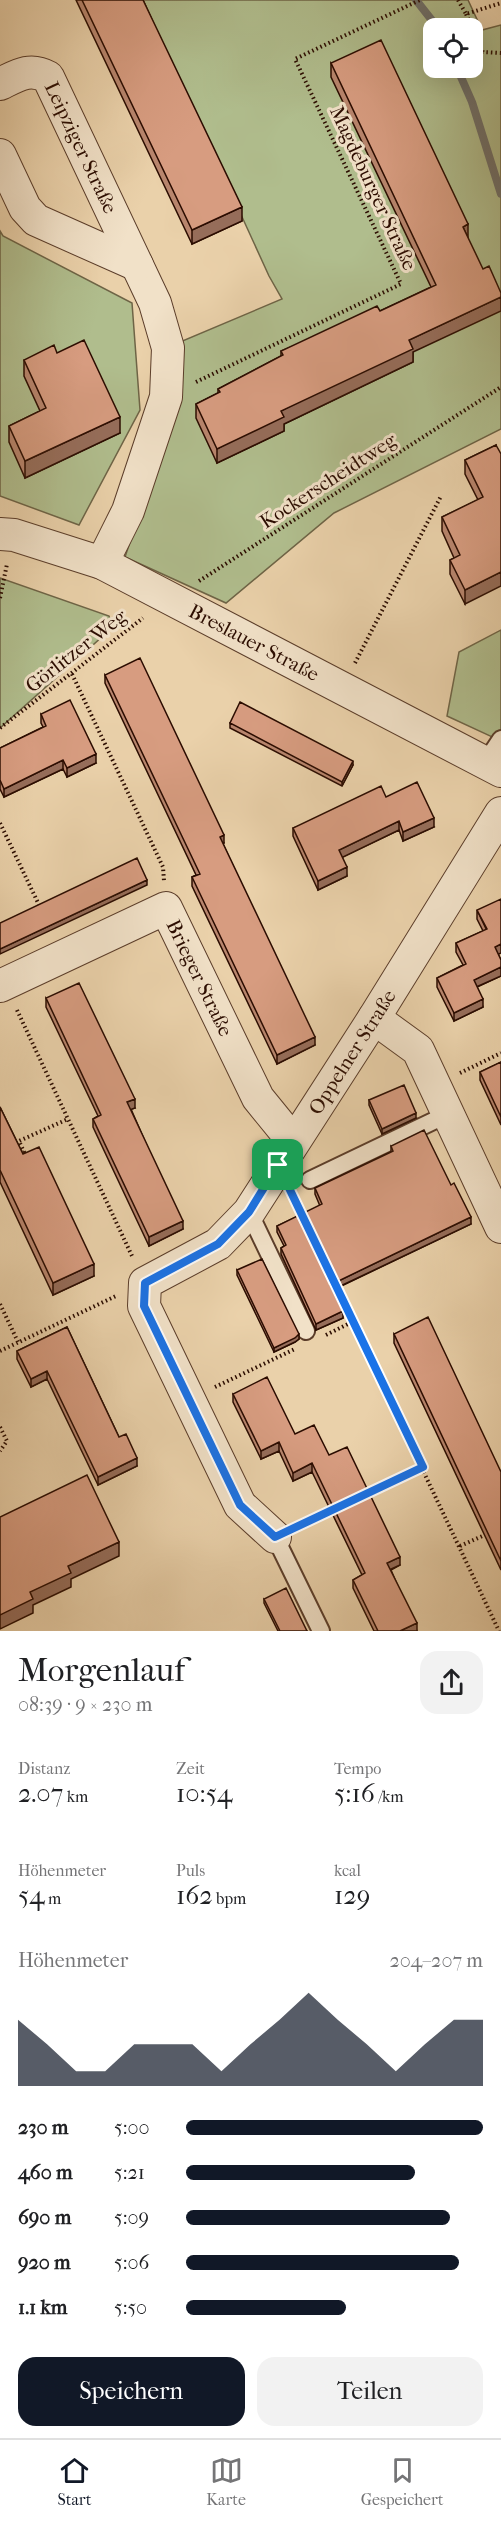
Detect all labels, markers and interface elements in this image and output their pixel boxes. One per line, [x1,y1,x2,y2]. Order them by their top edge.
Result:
map controls [423,18,483,78]
button: locate [423,18,483,78]
street label: Leipziger Straße [40,78,122,217]
street label: Magdeburger Straße [325,102,421,274]
street label: Kockerscheidtweg [256,428,401,534]
street label: Breslauer Straße [185,599,323,686]
street label: Görlitzer Weg [21,604,131,697]
street label: Brieger Straße [162,916,238,1040]
street label: Oppelner Straße [304,985,400,1119]
pin [252,1139,303,1190]
icon: arrive [261,1148,294,1181]
text: Morgenlauf [18,1651,185,1690]
button: share [420,1651,483,1714]
text: 08:39 · 9 × 230 m [18,1693,152,1716]
text: Distanz [18,1759,70,1778]
text: Zeit [176,1759,205,1778]
text: Tempo [334,1759,381,1778]
text: 2.07 [18,1778,63,1809]
text: 10:54 [176,1778,232,1809]
text: 5:16 [334,1778,375,1809]
text: km [63,1787,88,1806]
text: /km [375,1787,404,1806]
text: Höhenmeter [18,1861,106,1880]
text: Puls [176,1861,205,1880]
text: kcal [334,1861,361,1880]
text: 54 [18,1880,45,1911]
text: 162 [176,1880,213,1911]
text: 129 [334,1880,370,1911]
text: m [45,1889,61,1908]
text: bpm [213,1889,246,1908]
text: Höhenmeter [18,1949,128,1972]
text: 204–207 m [389,1949,483,1972]
text: 230 m [18,2116,68,2139]
text: 5:00 [114,2116,150,2139]
text: 460 m [18,2161,73,2184]
text: 5:21 [114,2161,145,2184]
text: 690 m [18,2206,71,2229]
text: 5:09 [114,2206,149,2229]
text: 920 m [18,2251,71,2274]
text: 5:06 [114,2251,149,2274]
text: 1.1 km [18,2296,67,2319]
text: 5:50 [114,2296,147,2319]
button: Speichern [18,2357,245,2426]
button: Teilen [257,2357,483,2426]
tab: Start [57,2454,91,2509]
tab: Karte [206,2454,246,2509]
tab: Gespeichert [361,2454,444,2509]

